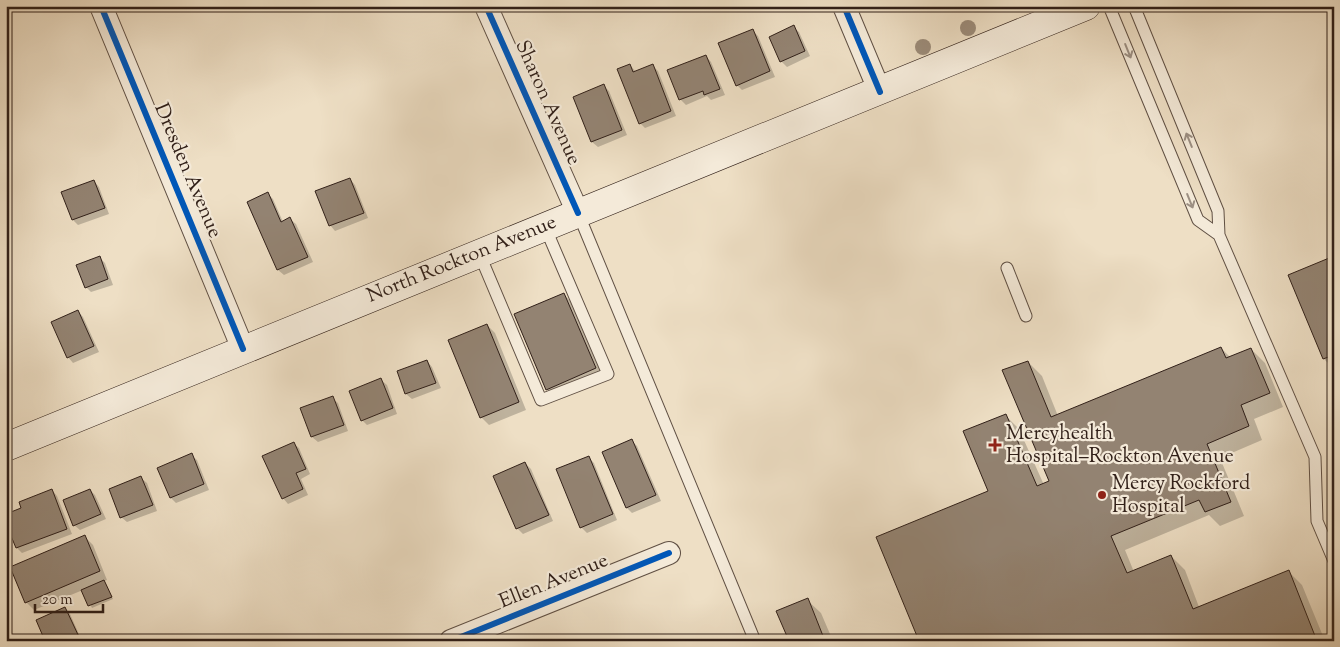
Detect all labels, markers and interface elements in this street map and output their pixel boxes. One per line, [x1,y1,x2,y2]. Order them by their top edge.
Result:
street label: Sharon Avenue [507,36,587,170]
one-way arrow [1124,43,1133,58]
street label: Dresden Avenue [146,99,228,243]
one-way arrow [1183,133,1193,148]
one-way arrow [1186,193,1195,209]
street label: North Rockton Avenue [363,209,561,311]
place label: Mercyhealth Hospital–Rockton Avenue [1006,420,1234,472]
marker: Mercyhealth Hospital–Rockton Avenue [988,438,1002,452]
place label: Mercy Rockford Hospital [1112,470,1250,522]
marker: Mercy Rockford Hospital [1096,489,1108,501]
street label: Ellen Avenue [495,547,613,617]
scale bar [35,582,102,614]
text: 20 m [42,590,73,611]

